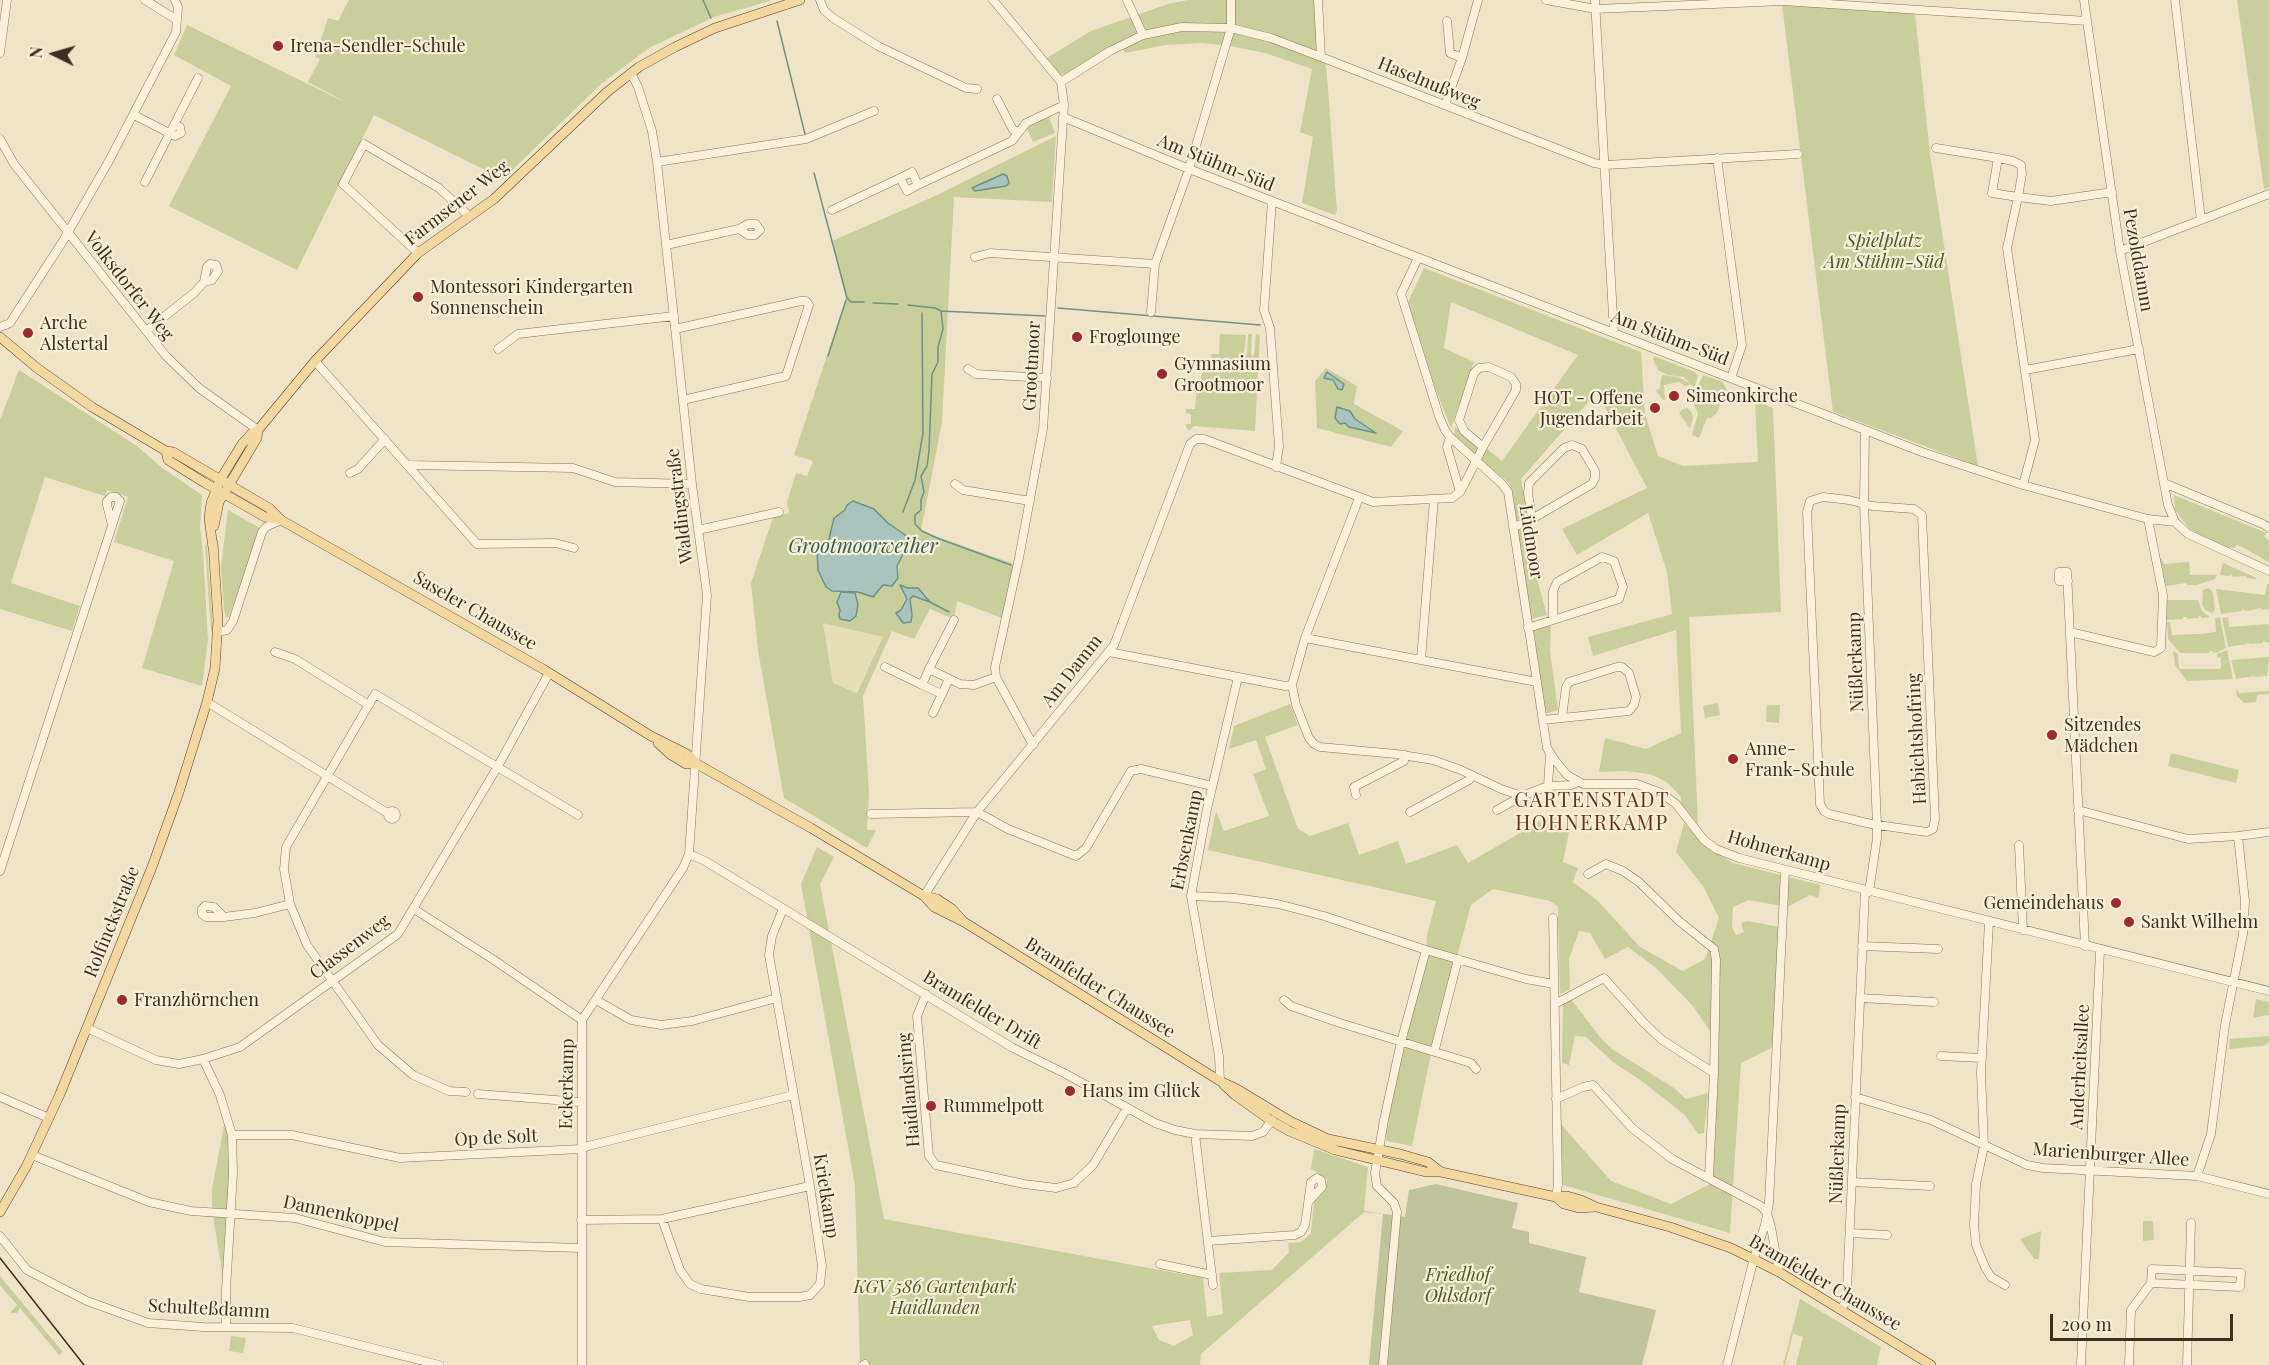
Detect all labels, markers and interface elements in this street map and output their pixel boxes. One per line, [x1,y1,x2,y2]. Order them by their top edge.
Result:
north arrow [24,24,84,84]
place label: Irena-Sendler-Schule [290,35,466,57]
marker: Irena-Sendler-Schule [271,39,285,53]
text: N [25,46,47,59]
street label: Haselnußweg [1375,53,1483,113]
street label: Am Stühm-Süd [1154,130,1278,196]
street label: Farmsener Weg [401,156,513,250]
street label: Pezolddamm [2118,207,2158,313]
street label: Volksdorfer Weg [80,227,178,345]
park label: Spielplatz Am Stühm-Süd [1824,230,1944,272]
place label: Montessori Kindergarten Sonnenschein [430,276,633,318]
marker: Montessori Kindergarten Sonnenschein [411,290,425,304]
street label: Am Stühm-Süd [1608,306,1732,370]
place label: Arche Alstertal [40,312,109,354]
street label: Grootmoor [1019,320,1045,412]
marker: Arche Alstertal [21,326,35,340]
place label: Froglounge [1089,326,1181,348]
marker: Froglounge [1070,330,1084,344]
place label: Gymnasium Grootmoor [1174,353,1271,395]
marker: Gymnasium Grootmoor [1155,367,1169,381]
place label: Simeonkirche [1686,385,1798,407]
place label: HOT - Offene Jugendarbeit [1533,387,1643,430]
marker: Simeonkirche [1667,389,1681,403]
marker: HOT - Offene Jugendarbeit [1648,401,1662,415]
street label: Waldingstraße [662,447,698,565]
street label: Lüdmoor [1514,503,1548,581]
water label: Grootmoorweiher [788,535,938,559]
street label: Saseler Chaussee [409,567,541,655]
street label: Nüßlerkamp [1843,612,1869,712]
street label: Am Damm [1037,631,1107,711]
street label: Habichtshofring [1903,673,1931,805]
place label: Sitzendes Mädchen [2064,714,2141,756]
marker: Sitzendes Mädchen [2045,728,2059,742]
place label: Anne- Frank-Schule [1745,738,1855,780]
marker: Anne- Frank-Schule [1726,752,1740,766]
street label: Erbsenkamp [1167,788,1207,892]
district label: GARTENSTADT HOHNERKAMP [1514,789,1670,836]
street label: Hohnerkamp [1725,826,1833,876]
street label: Rolfinckstraße [80,863,144,981]
place label: Gemeindehaus [1984,892,2104,914]
marker: Gemeindehaus [2109,896,2123,910]
street label: Classenweg [306,910,394,984]
place label: Sankt Wilhelm [2141,911,2258,933]
marker: Sankt Wilhelm [2122,915,2136,929]
street label: Bramfelder Chaussee [1021,933,1179,1043]
street label: Bramfelder Drift [919,966,1045,1054]
place label: Franzhörnchen [134,989,259,1011]
marker: Franzhörnchen [115,993,129,1007]
street label: Anderheitsallee [2066,1004,2094,1130]
street label: Haidlandsring [893,1032,925,1148]
street label: Eckerkamp [555,1038,579,1130]
place label: Hans im Glück [1082,1080,1200,1102]
marker: Hans im Glück [1063,1084,1077,1098]
place label: Rummelpott [943,1095,1044,1117]
marker: Rummelpott [924,1099,938,1113]
street label: Nüßlerkamp [1825,1104,1851,1204]
street label: Op de Solt [454,1125,538,1151]
street label: Marienburger Allee [2032,1139,2190,1171]
street label: Krietkamp [809,1152,843,1240]
street label: Dannenkoppel [281,1191,401,1237]
street label: Bramfelder Chaussee [1745,1231,1905,1335]
park label: Friedhof Ohlsdorf [1425,1264,1491,1306]
park label: KGV 586 Gartenpark Haidlanden [854,1276,1016,1318]
street label: Schulteßdamm [147,1295,271,1323]
scale bar [2053,1302,2236,1340]
text: 200 m [2061,1312,2112,1336]

